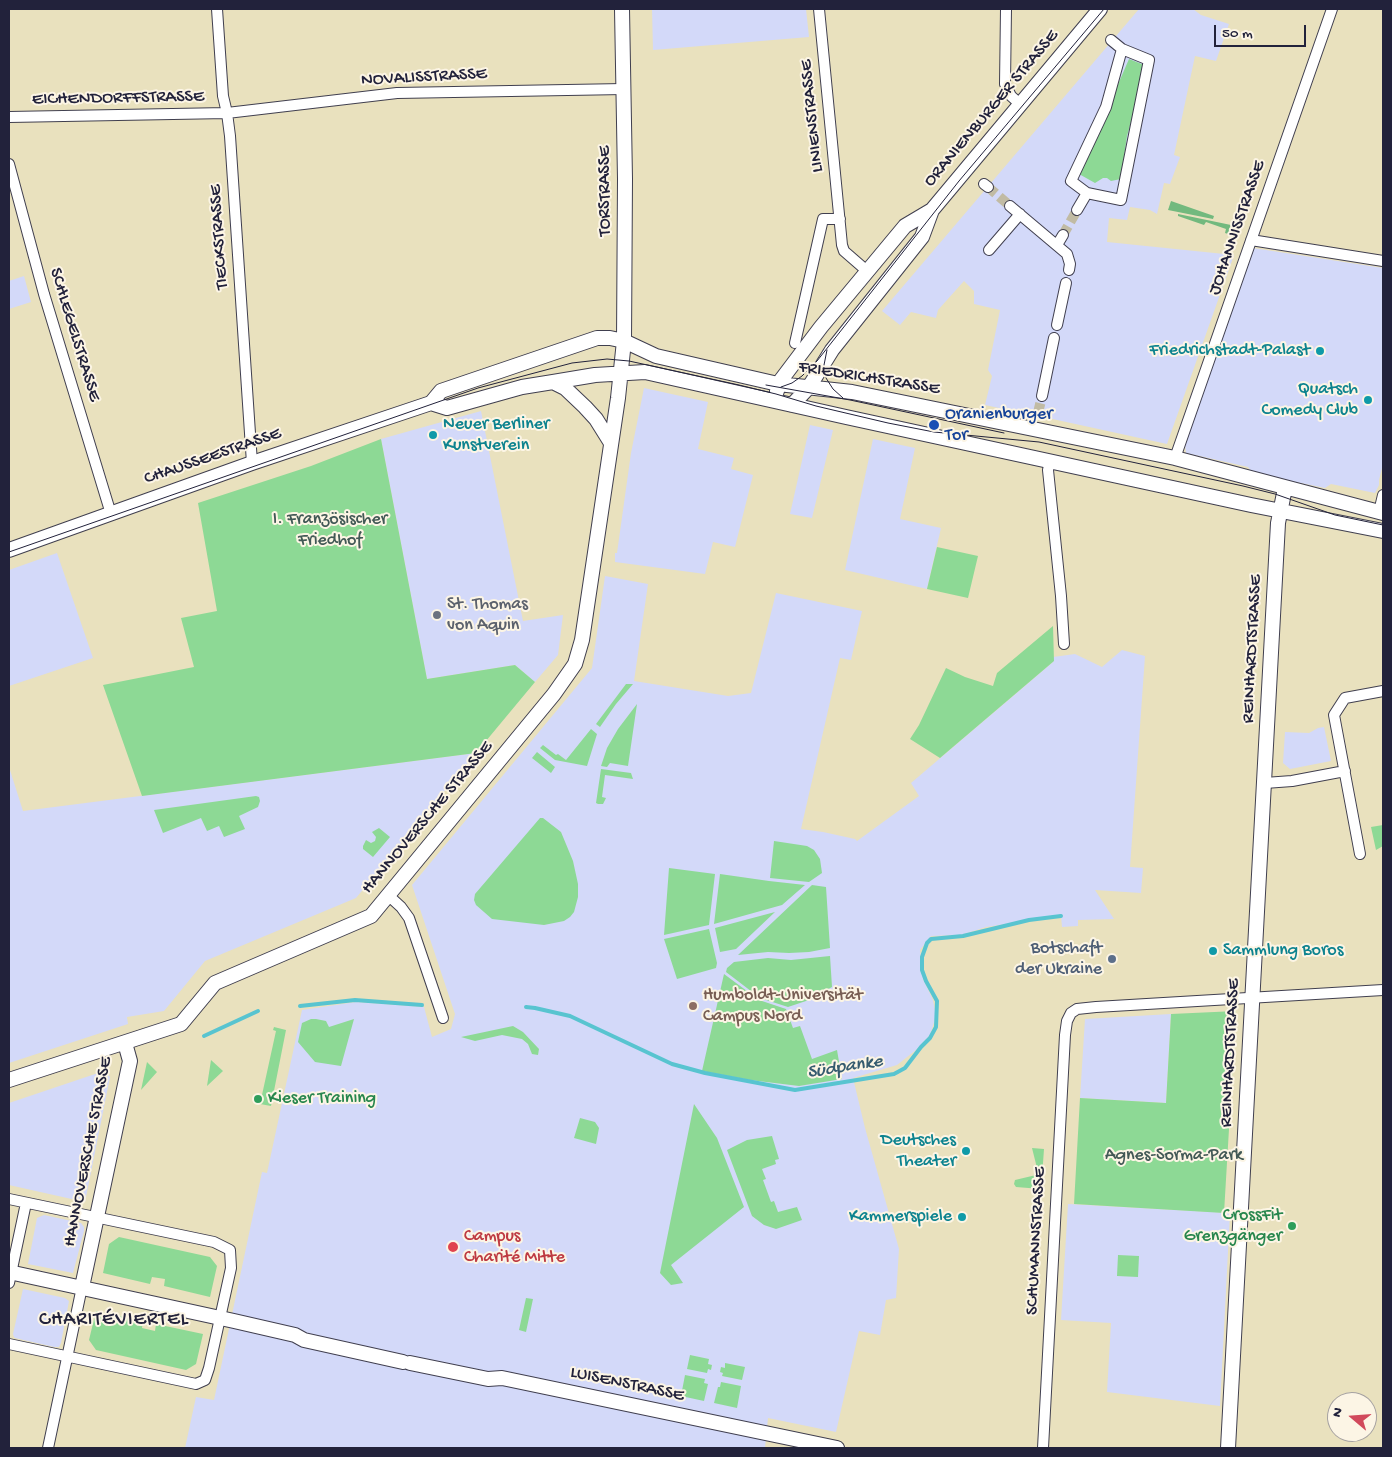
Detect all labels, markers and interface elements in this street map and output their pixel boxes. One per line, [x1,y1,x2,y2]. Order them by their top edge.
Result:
scale bar [1217,15,1310,47]
text: 50 m [1222,25,1253,43]
street label: ORANIENBURGER STRASSE [920,26,1064,192]
street label: LINIENSTRASSE [796,59,830,173]
street label: NOVALISSTRASSE [361,64,487,92]
street label: EICHENDORFFSTRASSE [32,87,204,111]
street label: TORSTRASSE [595,146,617,236]
street label: JOHANNISSTRASSE [1205,158,1271,298]
street label: TIECKSTRASSE [206,184,234,290]
street label: SCHLEGELSTRASSE [43,266,105,404]
place label: Friedrichstadt-Palast [1149,340,1310,362]
marker: Friedrichstadt-Palast [1314,345,1326,357]
street label: FRIEDRICHSTRASSE [797,357,941,401]
place label: Quatsch Comedy Club [1261,379,1358,422]
marker: Quatsch Comedy Club [1362,394,1374,406]
place label: Oranienburger Tor [945,404,1053,446]
place label: Neuer Berliner Kunstverein [443,414,549,456]
marker: Oranienburger Tor [927,418,941,432]
street label: CHAUSSEESTRASSE [142,423,284,491]
marker: Neuer Berliner Kunstverein [427,429,439,441]
park label: I. Französischer Friedhof [273,509,387,552]
street label: REINHARDTSTRASSE [1238,574,1268,724]
place label: St. Thomas von Aquin [447,594,528,636]
marker: St. Thomas von Aquin [431,609,443,621]
street label: HANNOVERSCHE STRASSE [358,737,498,899]
place label: Botschaft der Ukraine [1015,938,1102,981]
place label: Sammlung Boros [1223,940,1343,962]
marker: Sammlung Boros [1207,945,1219,957]
marker: Botschaft der Ukraine [1106,953,1118,965]
street label: REINHARDTSTRASSE [1216,978,1246,1128]
place label: Humboldt-Universität Campus Nord [703,985,863,1028]
marker: Humboldt-Universität Campus Nord [687,1000,699,1012]
water label: Südpanke [806,1051,884,1085]
street label: HANNOVERSCHE STRASSE [60,1055,118,1249]
place label: Kieser Training [268,1088,376,1110]
marker: Kieser Training [252,1093,264,1105]
place label: Deutsches Theater [881,1130,956,1172]
marker: Deutsches Theater [960,1145,972,1157]
park label: Agnes-Sorma-Park [1105,1145,1243,1167]
street label: SCHUMANNSTRASSE [1022,1166,1052,1316]
place label: CrossFit Grenzgänger [1184,1205,1282,1248]
place label: Kammerspiele [849,1206,952,1228]
marker: Kammerspiele [956,1211,968,1223]
marker: CrossFit Grenzgänger [1286,1220,1298,1232]
place label: Campus Charité Mitte [464,1226,565,1268]
marker: Campus Charité Mitte [446,1240,460,1254]
district label: CHARITÉVIERTEL [37,1309,191,1333]
street label: LUISENSTRASSE [568,1362,686,1408]
north arrow [1327,1392,1377,1442]
text: N [1329,1406,1348,1420]

